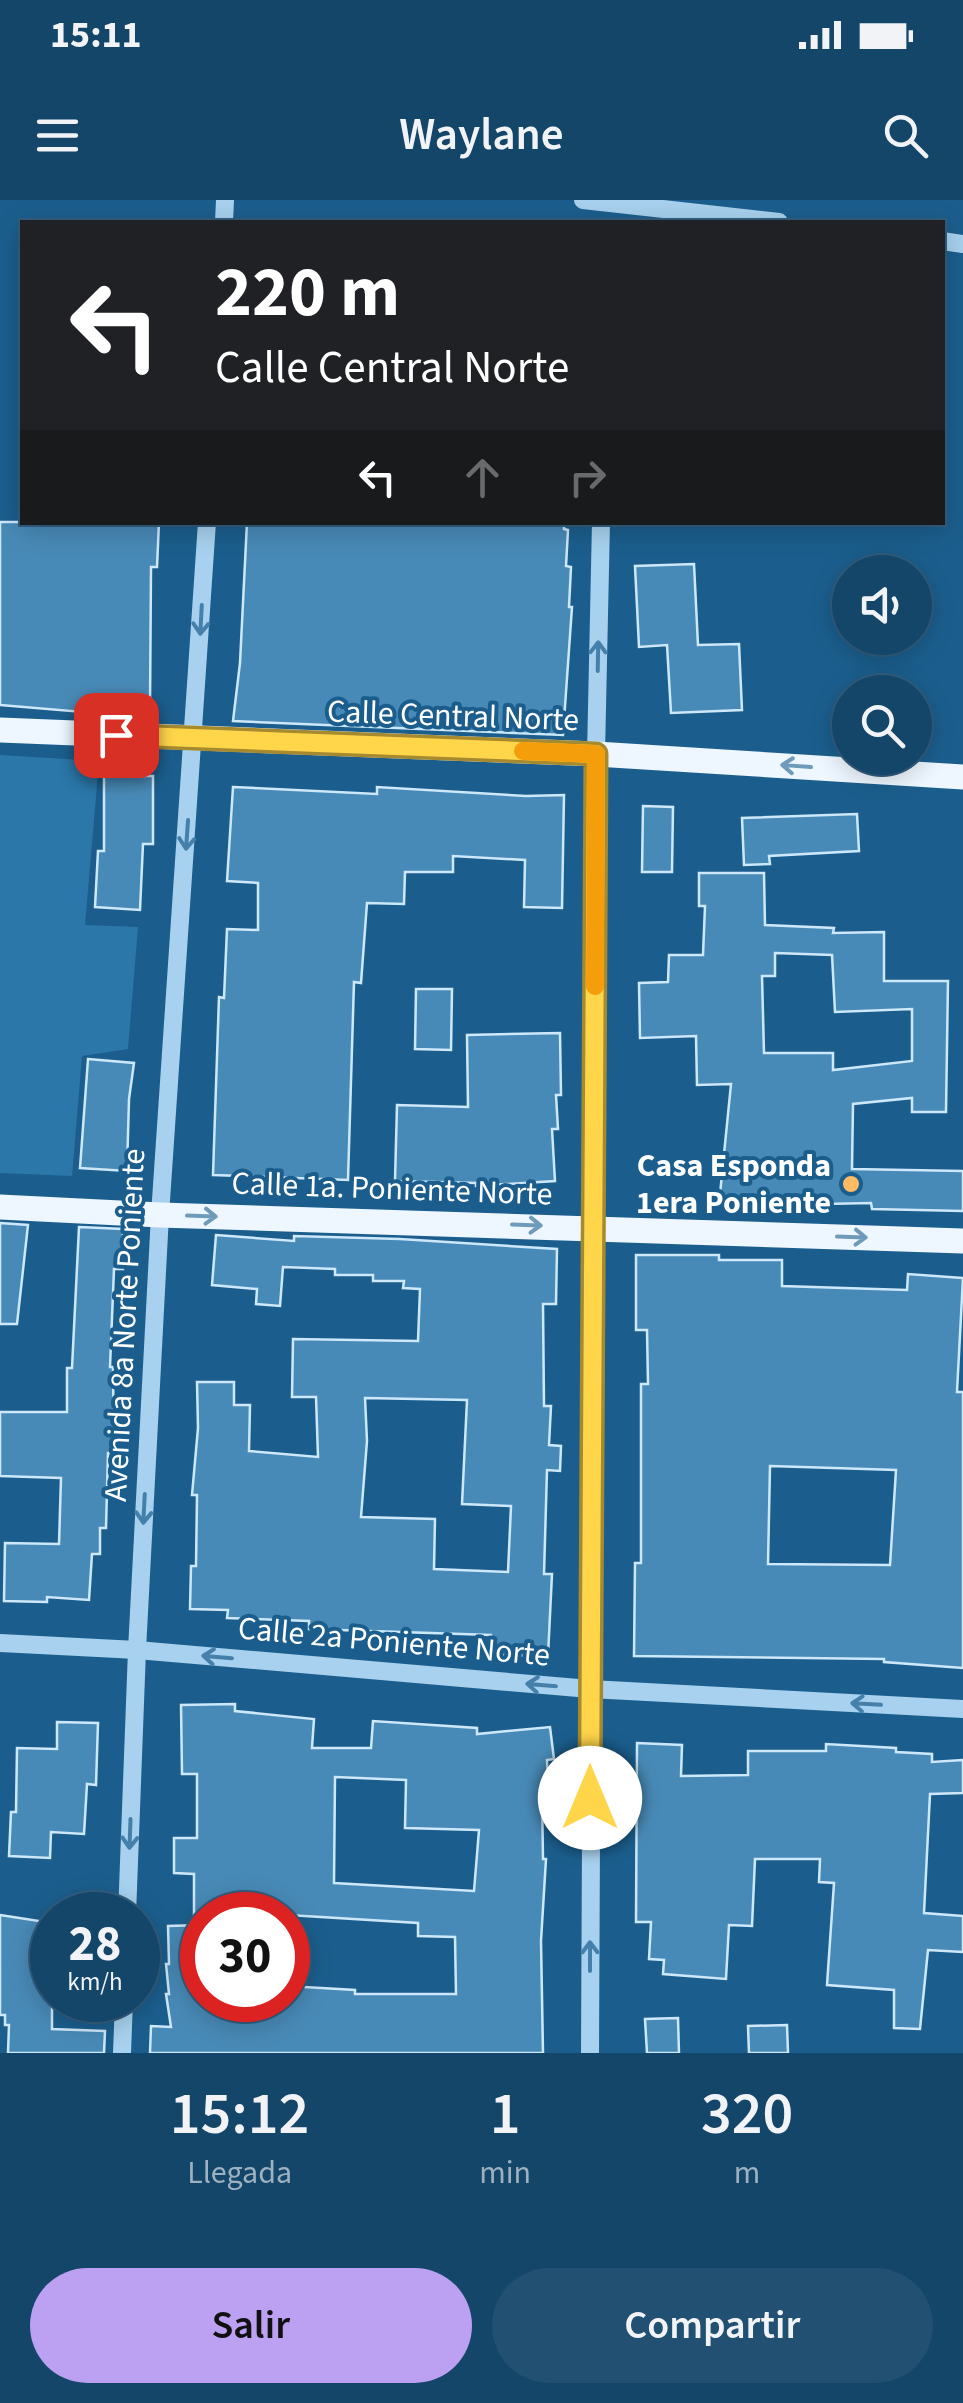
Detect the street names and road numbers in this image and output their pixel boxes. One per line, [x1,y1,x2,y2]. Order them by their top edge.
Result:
street label: Calle Central Norte [326,689,580,743]
street label: Avenida 8a Norte Poniente [93,1147,157,1503]
street label: Calle 1a. Poniente Norte [231,1160,553,1218]
street label: Calle 2a Poniente Norte [236,1605,552,1679]

